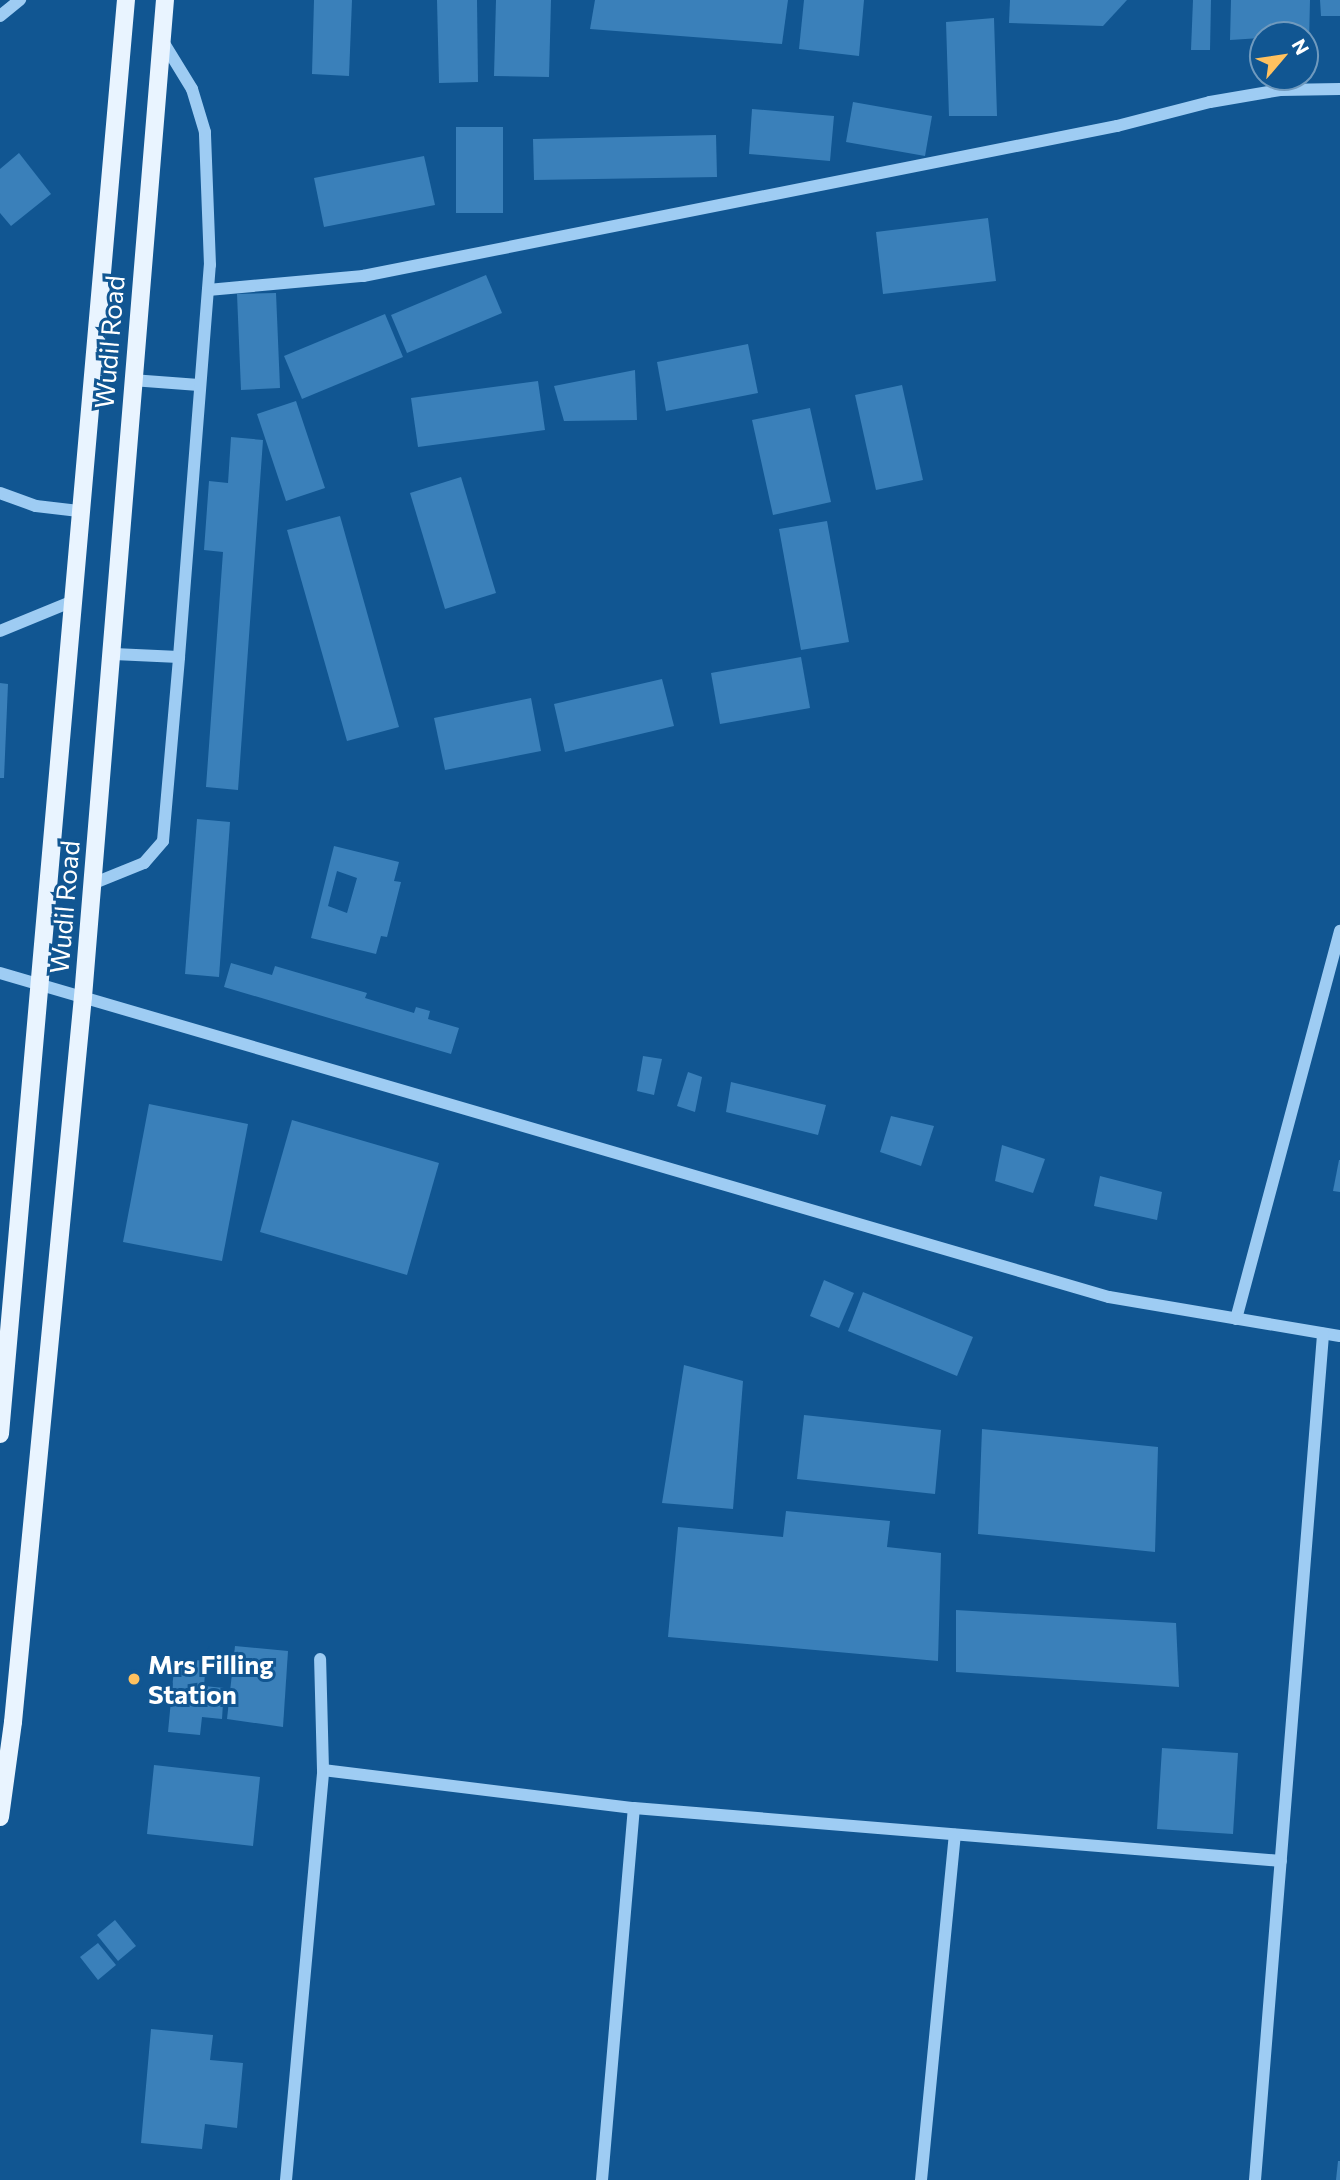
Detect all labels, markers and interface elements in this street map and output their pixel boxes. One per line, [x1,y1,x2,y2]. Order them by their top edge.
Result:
north arrow [1249,21,1319,91]
text: N [1288,35,1315,58]
street label: Wudil Road [88,274,130,410]
street label: Wudil Road [43,839,85,975]
place label: Mrs Filling Station [148,1648,273,1710]
marker: Mrs Filling Station [126,1671,142,1687]

